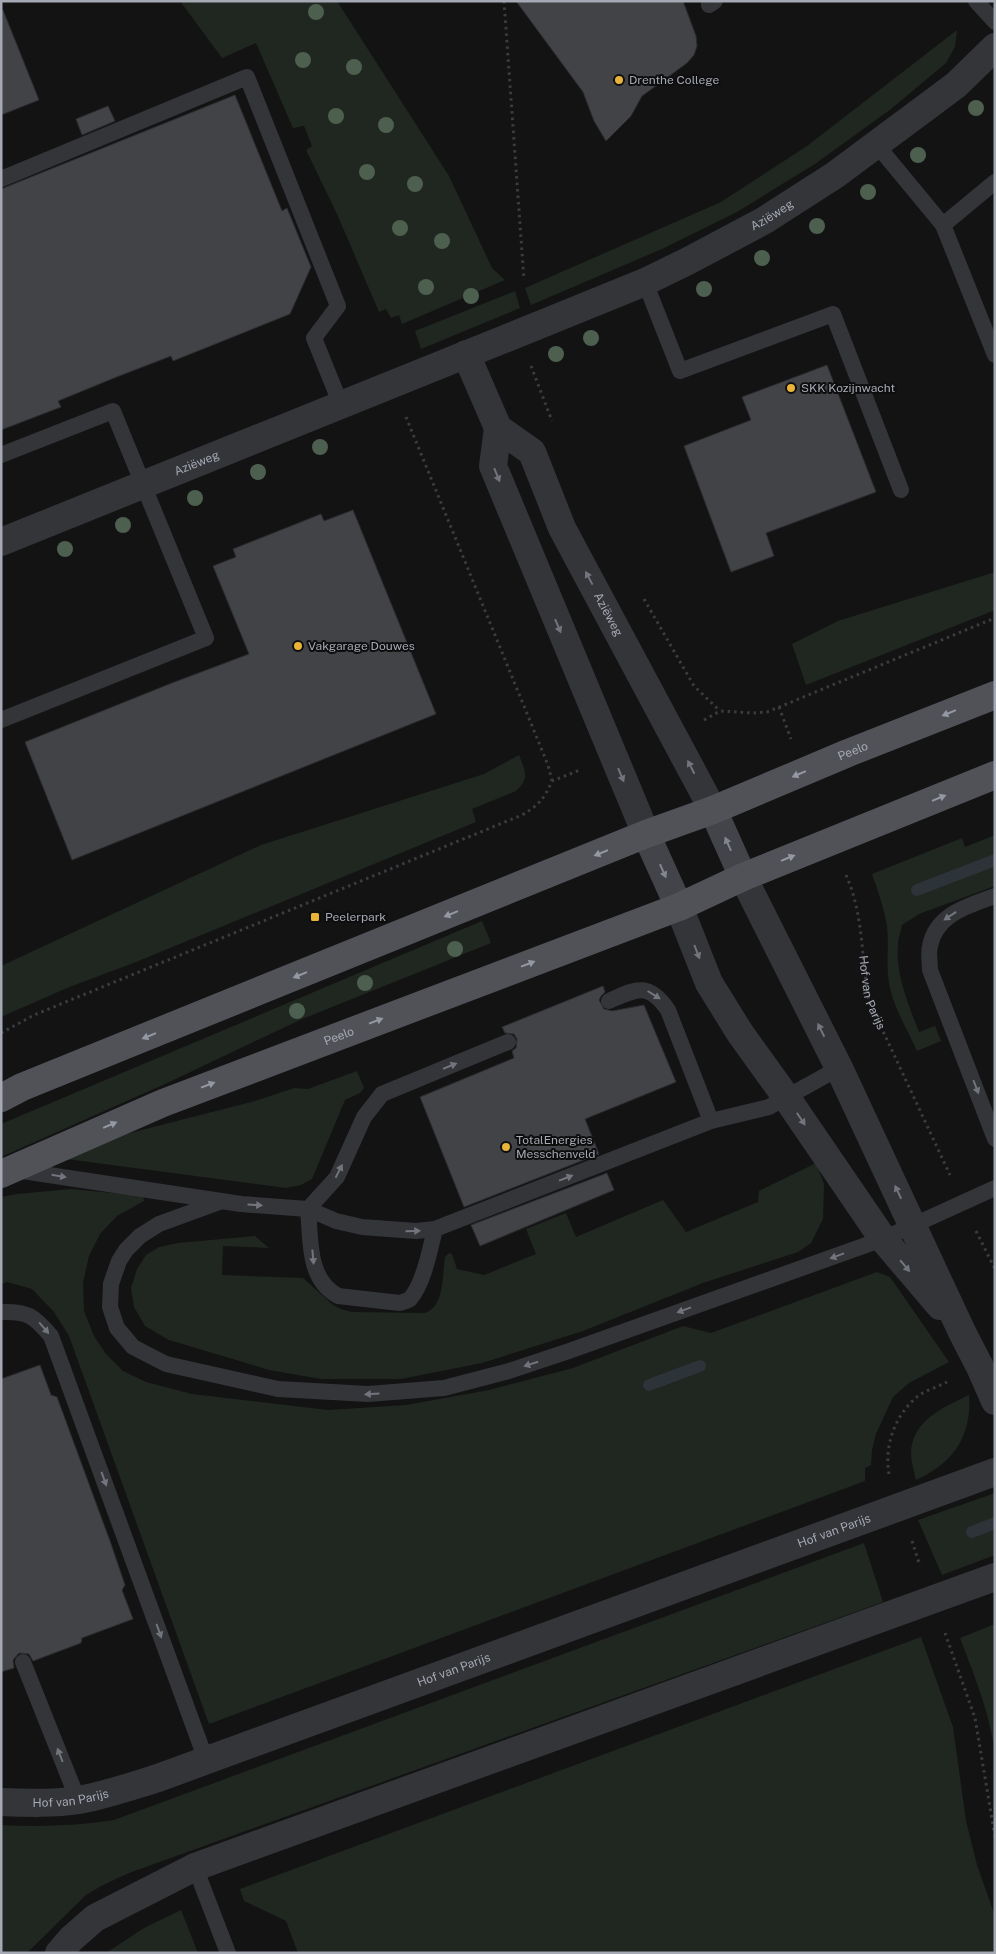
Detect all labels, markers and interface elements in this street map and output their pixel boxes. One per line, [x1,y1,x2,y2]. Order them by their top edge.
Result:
place label: Drenthe College [629,73,719,87]
marker: Drenthe College [613,74,625,86]
street label: Aziëweg [748,197,796,233]
place label: SKK Kozijnwacht [801,381,895,395]
marker: SKK Kozijnwacht [785,382,797,394]
street label: Aziëweg [172,448,221,478]
one-way arrow [493,468,501,482]
one-way arrow [585,571,593,585]
street label: Aziëweg [591,590,626,639]
one-way arrow [555,618,563,633]
place label: Vakgarage Douwes [308,639,415,653]
marker: Vakgarage Douwes [292,640,304,652]
one-way arrow [942,710,957,717]
street label: Peelo [836,739,870,763]
one-way arrow [687,760,695,774]
one-way arrow [618,768,626,782]
one-way arrow [792,770,806,778]
one-way arrow [932,793,946,801]
one-way arrow [724,837,732,851]
one-way arrow [594,849,608,857]
one-way arrow [781,854,796,862]
one-way arrow [658,863,667,878]
place label: Peelerpark [325,910,386,924]
one-way arrow [443,910,458,918]
marker: Peelerpark [309,911,321,923]
one-way arrow [944,911,957,921]
one-way arrow [693,945,701,960]
street label: Hof van Parijs [856,955,888,1032]
one-way arrow [521,959,535,967]
one-way arrow [292,971,307,979]
one-way arrow [647,991,660,1000]
one-way arrow [369,1017,384,1025]
one-way arrow [817,1023,825,1037]
street label: Peelo [322,1024,356,1048]
one-way arrow [141,1032,156,1040]
one-way arrow [443,1062,458,1070]
one-way arrow [972,1080,980,1095]
one-way arrow [201,1081,215,1089]
one-way arrow [796,1112,806,1126]
one-way arrow [103,1121,117,1129]
place label: TotalEnergies Messchenveld [516,1133,596,1161]
marker: TotalEnergies Messchenveld [500,1141,512,1153]
one-way arrow [335,1164,343,1179]
one-way arrow [51,1173,67,1181]
one-way arrow [559,1174,574,1182]
one-way arrow [894,1185,902,1199]
one-way arrow [247,1201,263,1209]
one-way arrow [406,1226,422,1234]
one-way arrow [309,1250,317,1266]
one-way arrow [830,1253,845,1260]
one-way arrow [900,1259,911,1272]
one-way arrow [676,1306,691,1314]
one-way arrow [39,1321,50,1334]
one-way arrow [523,1361,538,1368]
one-way arrow [364,1390,380,1398]
one-way arrow [101,1471,108,1486]
street label: Hof van Parijs [796,1511,873,1551]
one-way arrow [155,1624,163,1639]
street label: Hof van Parijs [415,1650,492,1690]
one-way arrow [56,1747,63,1762]
street label: Hof van Parijs [33,1786,110,1810]

